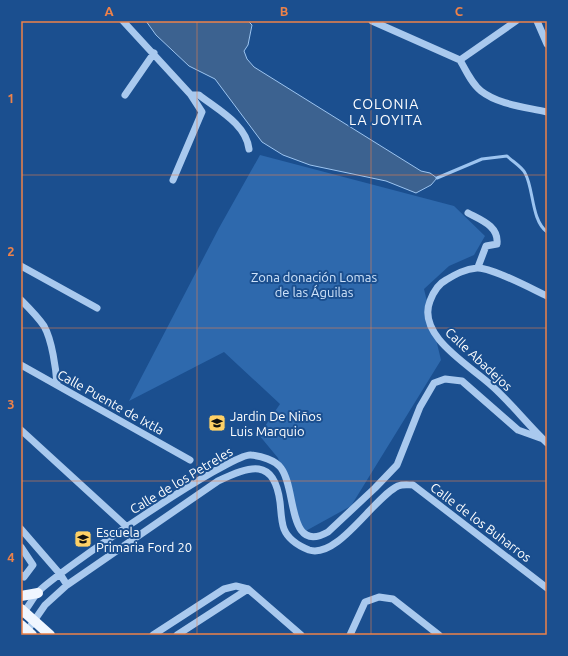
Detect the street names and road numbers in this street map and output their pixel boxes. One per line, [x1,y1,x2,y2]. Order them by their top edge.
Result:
street label: Calle Abadejos [443,325,515,394]
street label: Calle Puente de Ixtla [55,367,167,437]
street label: Calle de los Petreles [127,444,235,516]
street label: Calle de los Buharros [428,480,534,564]

